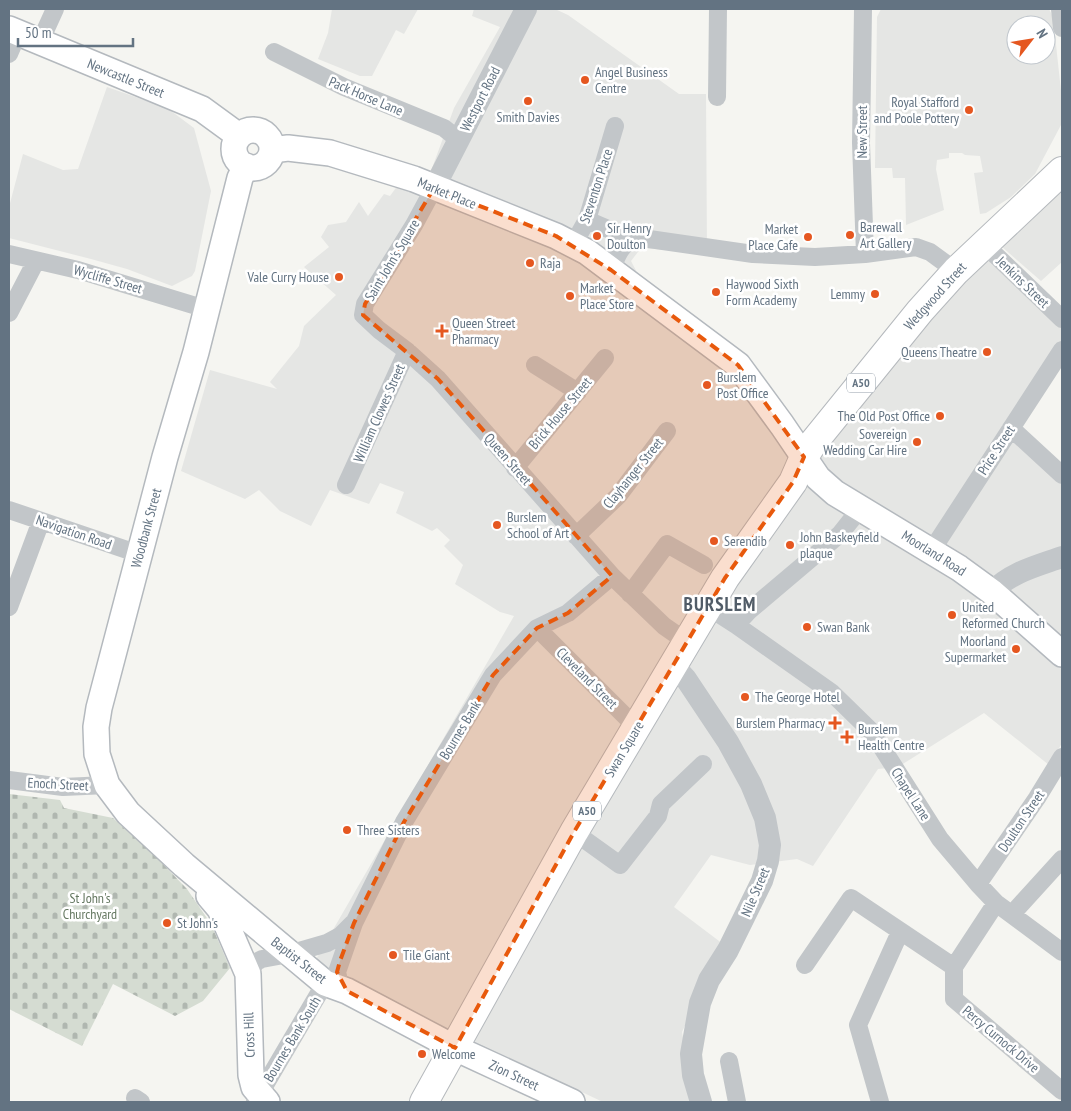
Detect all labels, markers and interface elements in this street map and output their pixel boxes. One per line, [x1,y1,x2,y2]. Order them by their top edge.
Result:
scale bar [18,15,132,47]
north arrow [1006,15,1056,65]
text: 50 m [25,23,51,42]
text: N [1032,25,1052,41]
street label: Newcastle Street [85,54,167,102]
place label: Angel Business Centre [595,63,668,97]
street label: Westport Road [456,64,504,134]
street label: Pack Horse Lane [326,72,406,120]
marker: Angel Business Centre [579,74,591,86]
place label: Royal Stafford and Poole Pottery [874,93,960,127]
marker: Smith Davies [522,95,534,107]
marker: Royal Stafford and Poole Pottery [963,104,975,116]
street label: New Street [853,105,871,159]
place label: Smith Davies [496,108,560,126]
street label: Steventon Place [576,146,617,226]
street label: Market Place [415,173,479,213]
street label: Saint John's Square [361,216,424,304]
place label: Barewall Art Gallery [860,218,912,252]
place label: Sir Henry Doulton [607,219,652,253]
place label: Market Place Cafe [748,220,798,254]
marker: Barewall Art Gallery [844,229,856,241]
marker: Sir Henry Doulton [591,230,603,242]
marker: Market Place Cafe [802,231,814,243]
street label: Jenkins Street [992,252,1053,312]
place label: Raja [540,254,561,272]
marker: Raja [524,257,536,269]
street label: Wedgwood Street [900,258,970,334]
street label: Wycliffe Street [72,261,145,297]
place label: Vale Curry House [247,268,329,286]
marker: Vale Curry House [333,271,345,283]
place label: Haywood Sixth Form Academy [726,275,799,309]
place label: Market Place Store [580,279,634,313]
place label: Lemmy [831,285,866,303]
marker: Haywood Sixth Form Academy [710,286,722,298]
marker: Lemmy [869,288,881,300]
marker: Market Place Store [564,290,576,302]
place label: Queen Street Pharmacy [452,314,515,348]
marker: Queen Street Pharmacy [436,325,448,337]
place label: Queens Theatre [901,343,977,361]
marker: Queens Theatre [981,346,993,358]
street label: William Clowes Street [349,361,409,465]
place label: Burslem Post Office [717,368,769,402]
street label: Brick House Street [525,373,595,453]
road number: A50 [847,373,875,392]
marker: Burslem Post Office [701,379,713,391]
place label: The Old Post Office [837,407,930,425]
marker: The Old Post Office [934,410,946,422]
street label: Price Street [973,422,1019,478]
place label: Sovereign Wedding Car Hire [823,425,907,459]
street label: Queen Street [480,429,536,489]
street label: Clayhanger Street [599,434,667,512]
marker: Sovereign Wedding Car Hire [911,436,923,448]
street label: Woodbank Street [127,486,165,570]
place label: Burslem School of Art [507,508,569,542]
street label: Navigation Road [34,511,114,553]
marker: Burslem School of Art [491,519,503,531]
street label: Moorland Road [898,526,970,580]
place label: John Baskeyfield plaque [799,528,879,562]
place label: Serendib [724,532,767,550]
marker: Serendib [708,535,720,547]
marker: John Baskeyfield plaque [784,539,796,551]
district label: BURSLEM [684,592,756,616]
place label: United Reformed Church [962,598,1045,632]
marker: United Reformed Church [946,609,958,621]
place label: Swan Bank [817,618,870,636]
marker: Swan Bank [801,621,813,633]
place label: Moorland Supermarket [945,632,1006,666]
marker: Moorland Supermarket [1010,643,1022,655]
street label: Cleveland Street [553,644,622,713]
place label: The George Hotel [755,688,840,706]
marker: The George Hotel [739,691,751,703]
street label: Bournes Bank [435,697,485,763]
place label: Burslem Pharmacy [736,714,826,732]
street label: Swan Square [600,717,648,780]
marker: Burslem Pharmacy [829,717,841,729]
place label: Burslem Health Centre [858,720,925,754]
marker: Burslem Health Centre [840,730,854,744]
street label: Chapel Lane [887,764,935,824]
street label: Enoch Street [27,773,89,795]
street label: Doulton Street [994,787,1048,855]
road number: A50 [573,801,601,820]
place label: Three Sisters [357,821,420,839]
marker: Three Sisters [341,824,353,836]
street label: Nile Street [737,865,773,919]
park label: St John's Churchyard [63,889,117,923]
place label: St John's [177,914,218,932]
marker: St John's [161,917,173,929]
street label: Baptist Street [268,933,331,987]
place label: Tile Giant [403,946,450,964]
marker: Tile Giant [387,949,399,961]
street label: Bournes Bank South [259,993,325,1085]
street label: Percy Curnock Drive [959,1002,1043,1077]
street label: Cross Hill [239,1011,259,1058]
place label: Welcome [432,1045,476,1063]
marker: Welcome [416,1048,428,1060]
street label: Zion Street [486,1056,542,1094]

